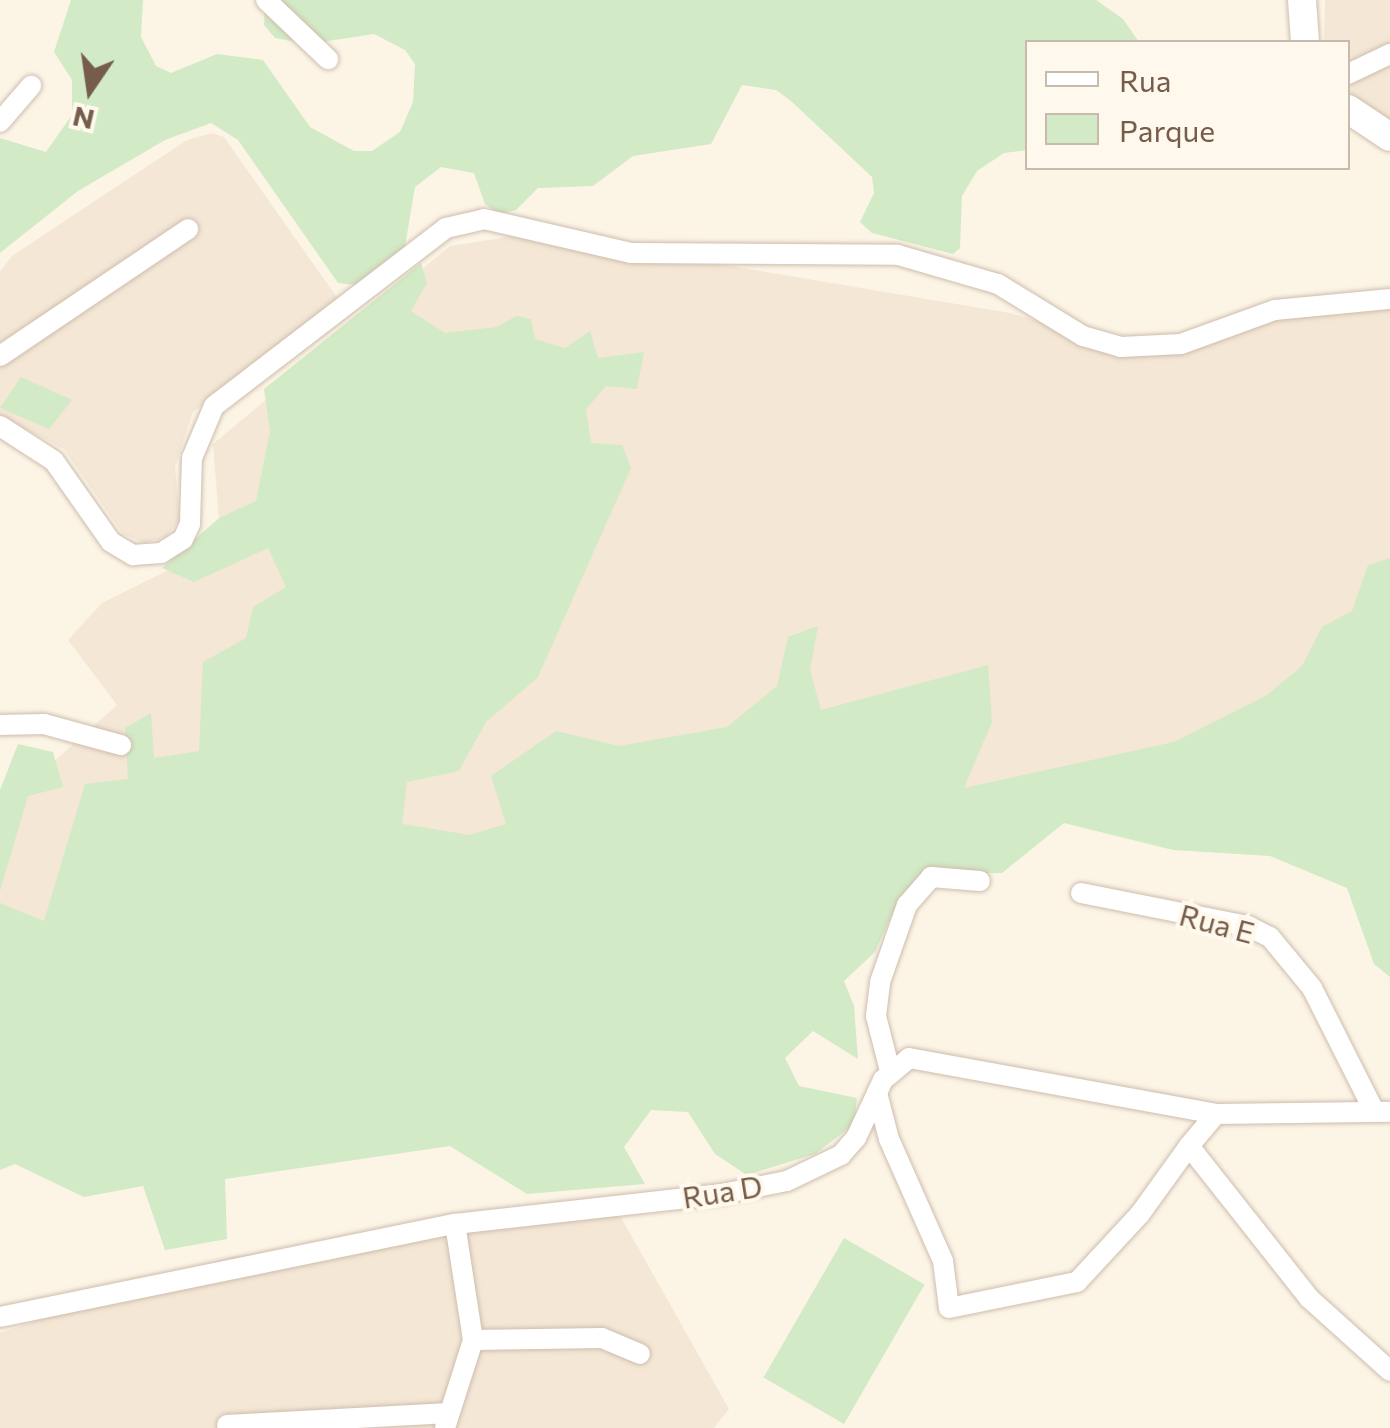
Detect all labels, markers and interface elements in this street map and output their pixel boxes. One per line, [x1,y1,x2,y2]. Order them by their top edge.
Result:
north arrow [40,40,140,140]
legend [1025,40,1350,170]
text: Rua [1119,61,1171,98]
text: N [69,100,97,138]
text: Parque [1119,111,1215,148]
street label: Rua E [1176,896,1258,950]
street label: Rua D [680,1167,764,1215]

